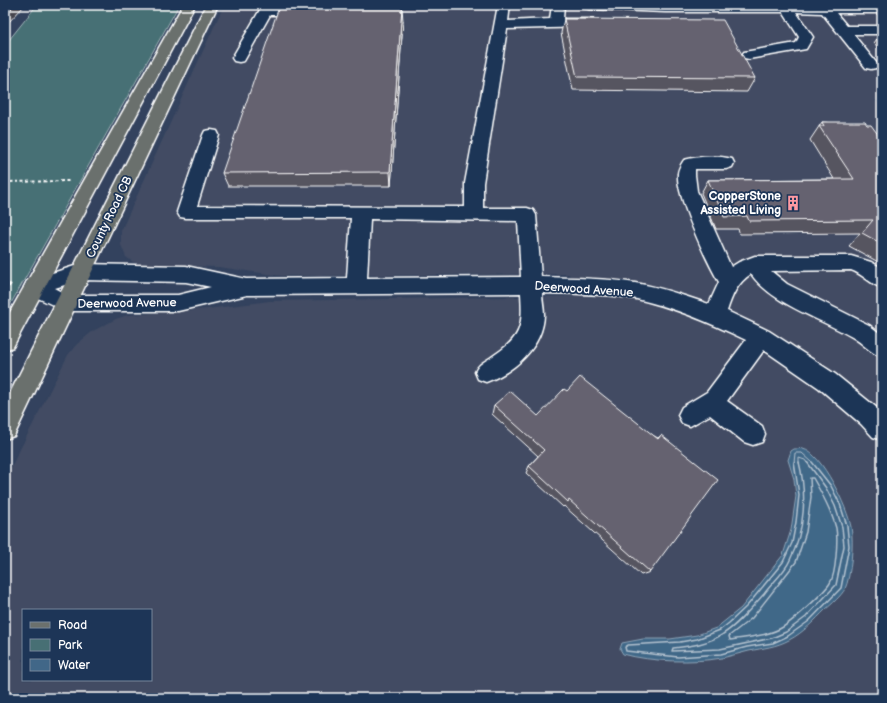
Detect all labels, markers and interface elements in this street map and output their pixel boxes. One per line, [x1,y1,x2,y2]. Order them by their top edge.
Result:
street label: County Road CB [83,174,136,261]
place label: CopperStone Assisted Living [699,189,781,218]
building icon: CopperStone Assisted Living [784,194,802,212]
street label: Deerwood Avenue [534,279,634,300]
street label: Deerwood Avenue [77,295,177,312]
legend [22,609,152,681]
text: Road [58,618,87,633]
text: Park [58,638,82,653]
text: Water [58,658,90,673]

